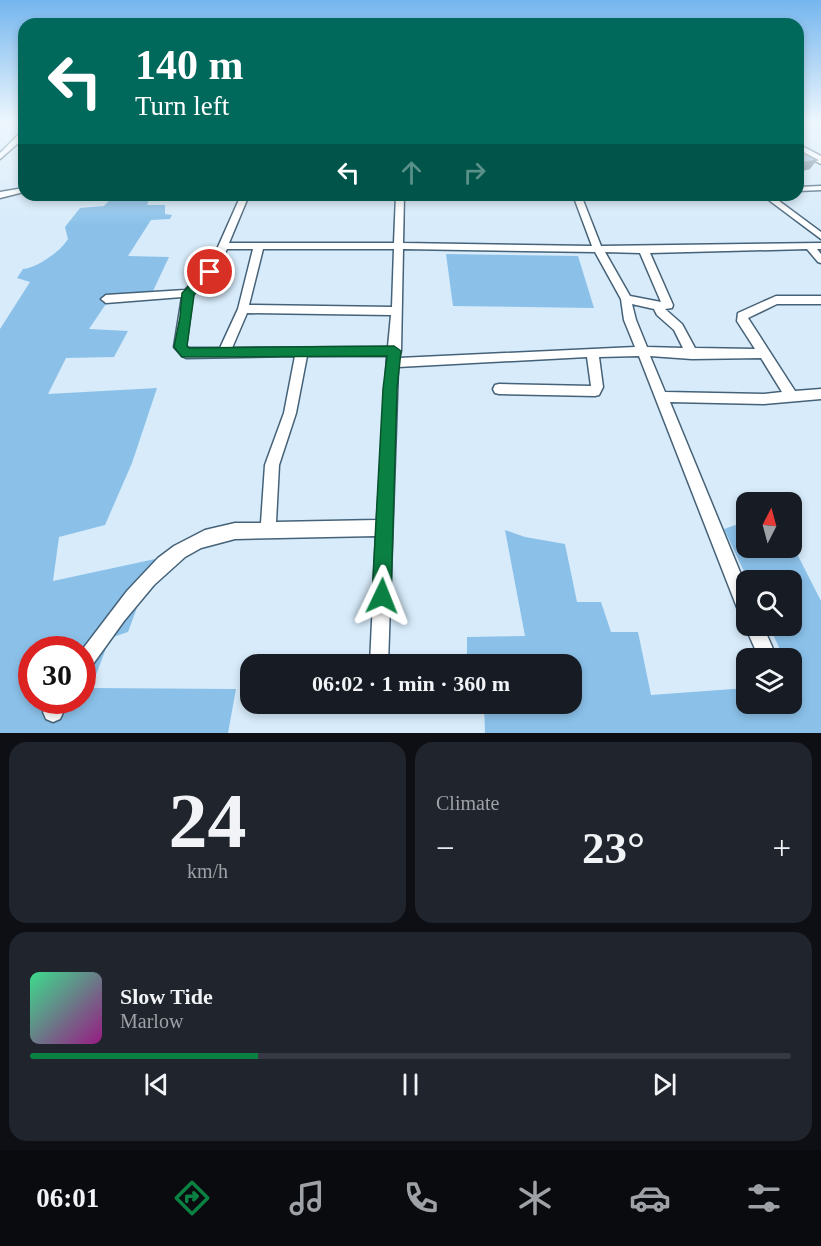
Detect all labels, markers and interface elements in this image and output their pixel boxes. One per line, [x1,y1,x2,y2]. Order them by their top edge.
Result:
icon: left [36,42,114,120]
text: 140 m [135,42,244,88]
text: Turn left [135,91,229,121]
icon: left [332,156,365,189]
icon: ahead [395,156,428,189]
icon: right [458,156,491,189]
pin [184,246,235,297]
icon: arrive [193,255,226,288]
north arrow [736,492,802,558]
map controls [736,492,802,714]
position arrow [350,564,414,628]
button: search [736,570,802,636]
speed limit sign: 30 [18,636,96,714]
button: layers [736,648,802,714]
text: 06:02 · 1 min · 360 m [312,671,510,696]
text: 24 [169,777,247,864]
text: Climate [436,792,499,814]
text: 23° [582,823,645,873]
text: − [436,830,455,866]
text: + [772,830,791,866]
text: km/h [187,860,228,882]
text: Slow Tide [120,984,213,1009]
text: Marlow [120,1010,183,1032]
icon: previous [140,1068,173,1101]
icon: pause [394,1068,427,1101]
icon: next [648,1068,681,1101]
icon: directions [171,1177,213,1219]
icon: music [286,1177,328,1219]
icon: phone [400,1177,442,1219]
icon: climate [514,1177,556,1219]
icon: car [629,1177,671,1219]
icon: filters [743,1177,785,1219]
text: 06:01 [36,1183,99,1213]

